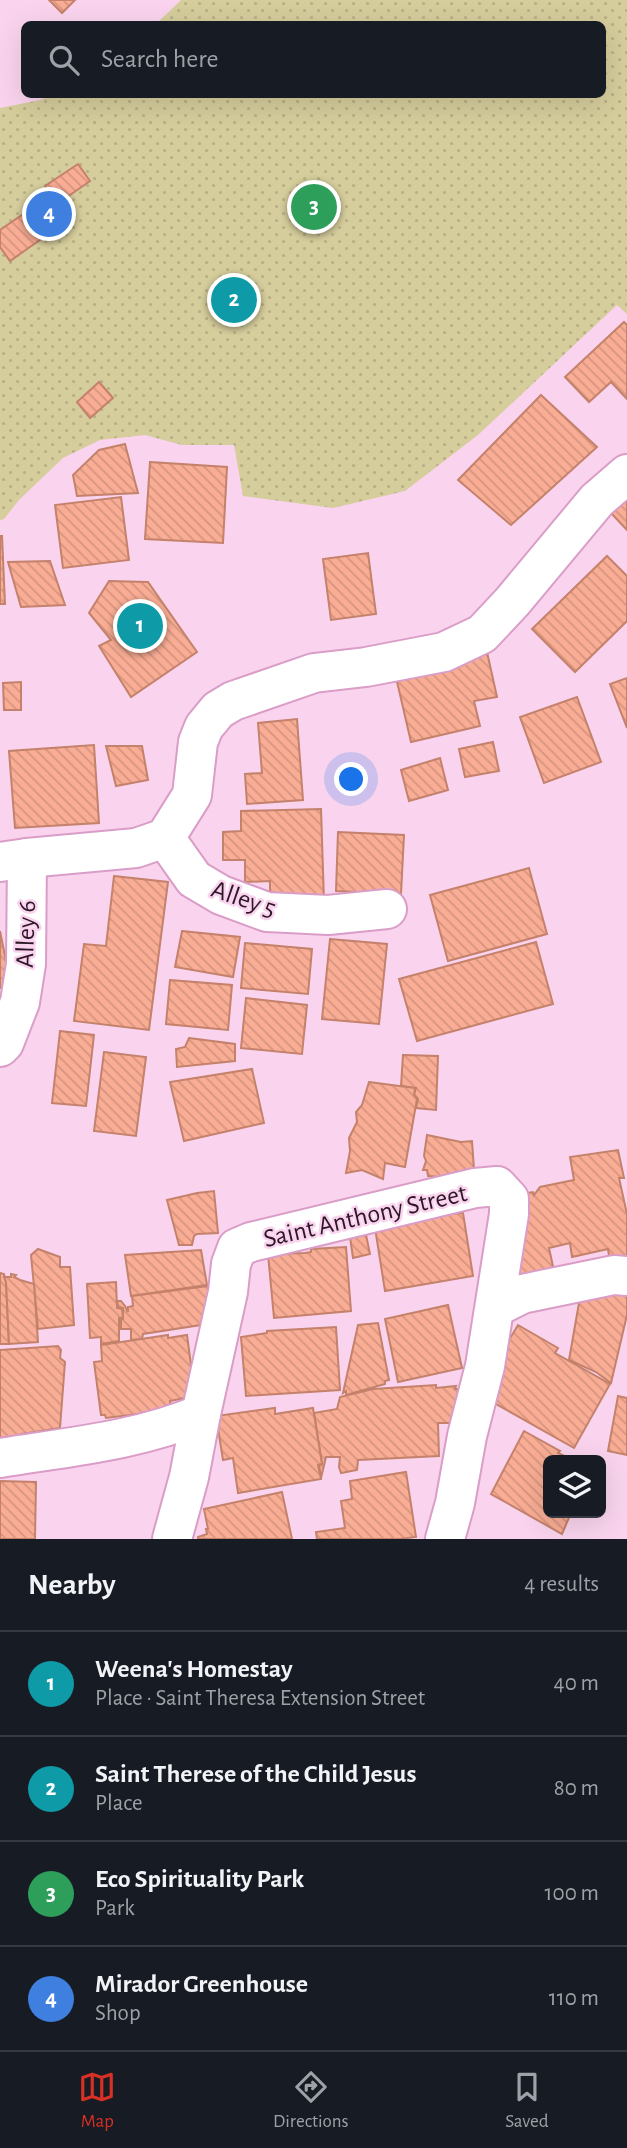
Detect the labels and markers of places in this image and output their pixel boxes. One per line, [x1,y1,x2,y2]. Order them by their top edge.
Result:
pin: 3 [291,181,337,233]
pin: 4 [26,188,72,240]
pin: 2 [211,274,257,326]
pin: 1 [117,600,163,652]

